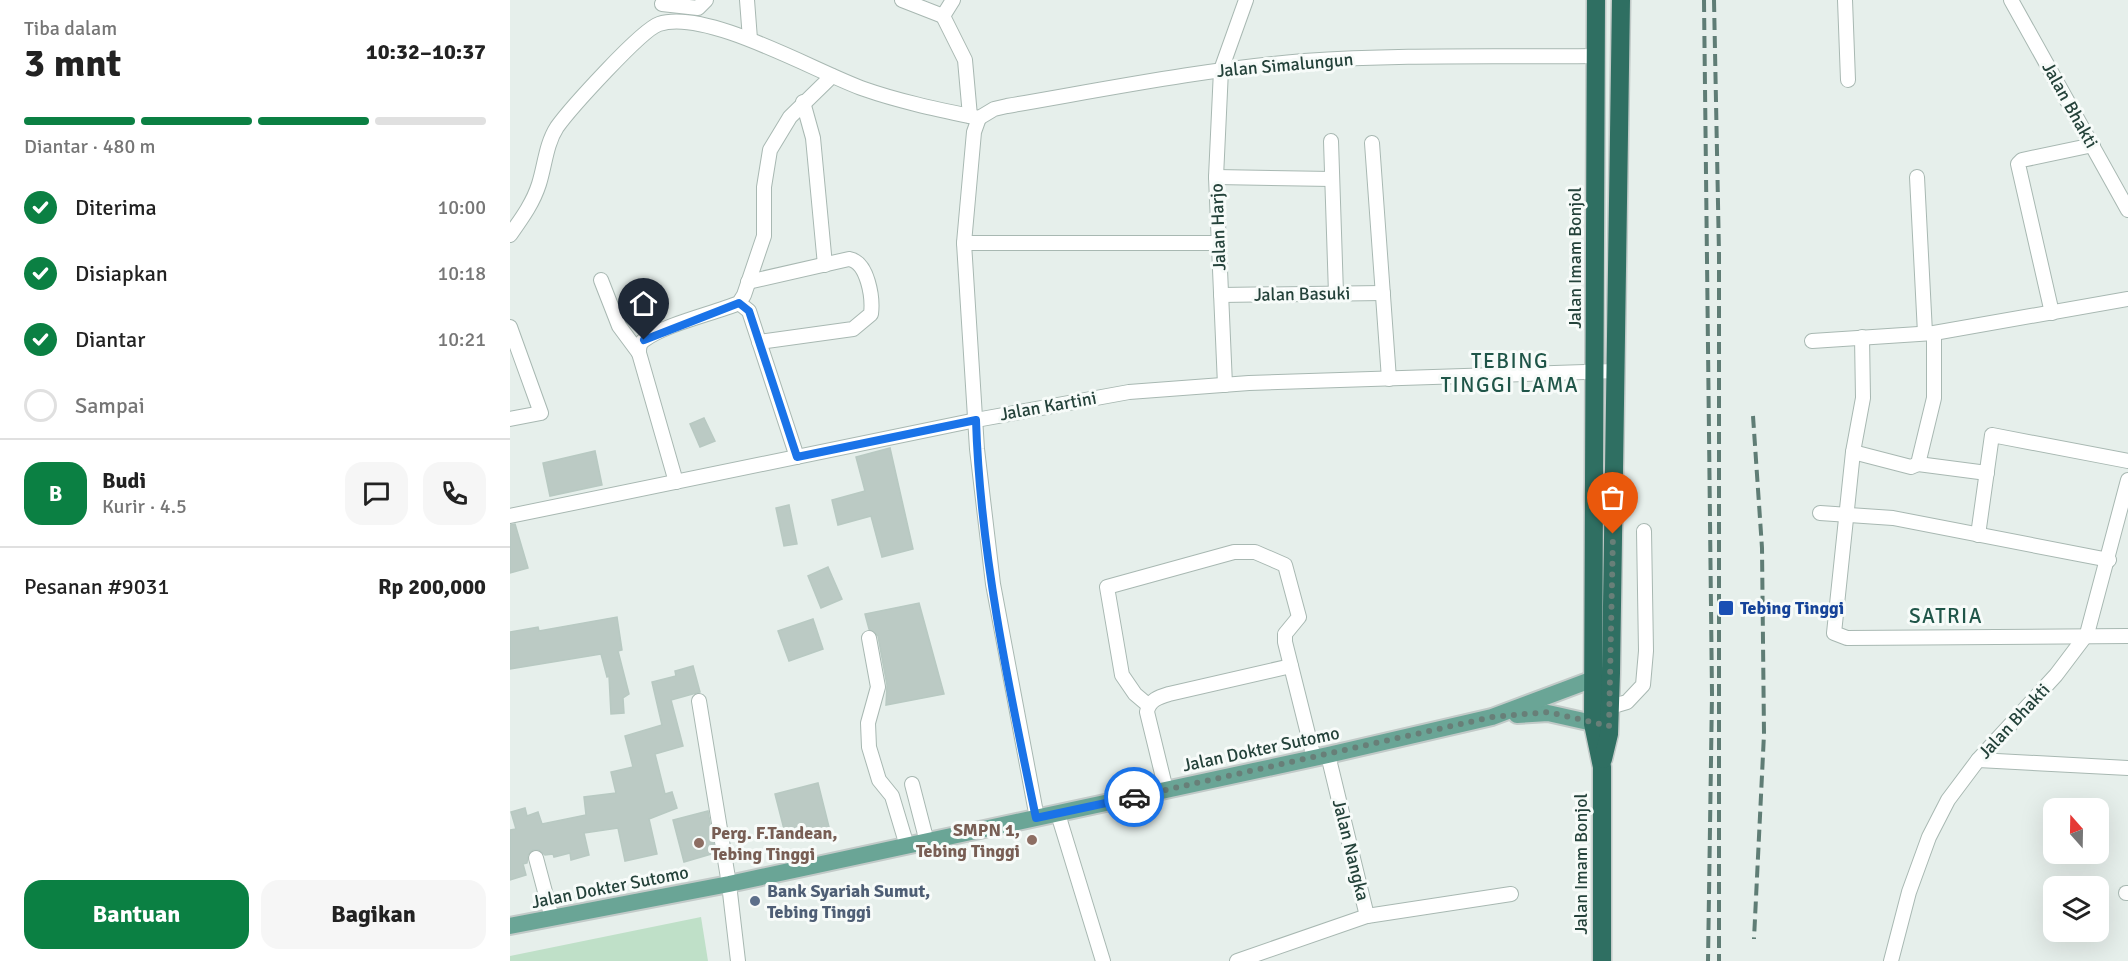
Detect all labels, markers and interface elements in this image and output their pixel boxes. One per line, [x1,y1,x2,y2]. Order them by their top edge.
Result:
text: Tiba dalam [24,16,117,41]
text: 10:32–10:37 [366,38,486,65]
text: 3 mnt [24,39,121,87]
street label: Jalan Simalungun [1216,48,1354,82]
street label: Jalan Bhakti [2037,58,2103,152]
text: Diantar · 480 m [24,134,156,159]
street label: Jalan Harjo [1205,183,1231,271]
street label: Jalan Imam Bonjol [1564,187,1586,329]
icon: check [24,191,57,224]
text: Diterima [75,194,157,221]
text: 10:00 [437,195,486,220]
icon: check [24,257,57,290]
text: Disiapkan [75,260,168,287]
text: 10:18 [437,261,486,286]
pin [618,278,669,340]
street label: Jalan Basuki [1254,282,1350,306]
icon: home [627,287,660,320]
icon: check [24,323,57,356]
text: Diantar [75,326,145,353]
text: 10:21 [437,327,486,352]
district label: TEBING TINGGI LAMA [1441,348,1579,398]
street label: Jalan Kartini [998,387,1098,425]
text: Sampai [75,392,145,419]
button: chat [345,462,408,525]
button: phone [423,462,486,525]
text: Budi [102,467,146,494]
pin [1587,472,1638,534]
text: B [49,480,62,507]
icon: bag [1596,481,1629,514]
text: Kurir · 4.5 [102,494,187,519]
text: Pesanan #9031 [24,573,169,600]
text: Rp 200,000 [378,573,486,600]
place label: Tebing Tinggi [1740,597,1844,619]
marker: Tebing Tinggi [1717,599,1735,617]
district label: SATRIA [1909,603,1983,629]
street label: Jalan Bhakti [1974,679,2054,763]
street label: Jalan Dokter Sutomo [1181,722,1341,776]
courier [1104,767,1164,827]
icon: car [1118,781,1151,814]
street label: Jalan Imam Bonjol [1570,793,1592,935]
street label: Jalan Nangka [1328,797,1374,903]
north arrow [2043,798,2109,864]
map controls [2043,798,2109,942]
place label: SMPN 1, Tebing Tinggi [916,819,1020,862]
place label: Perg. F.Tandean, Tebing Tinggi [711,822,838,865]
marker: SMPN 1, Tebing Tinggi [1025,833,1039,847]
marker: Perg. F.Tandean, Tebing Tinggi [692,836,706,850]
street label: Jalan Dokter Sutomo [529,861,691,913]
button: layers [2043,876,2109,942]
button: Bantuan [24,880,249,949]
button: Bagikan [261,880,486,949]
place label: Bank Syariah Sumut, Tebing Tinggi [767,880,930,923]
marker: Bank Syariah Sumut, Tebing Tinggi [748,894,762,908]

